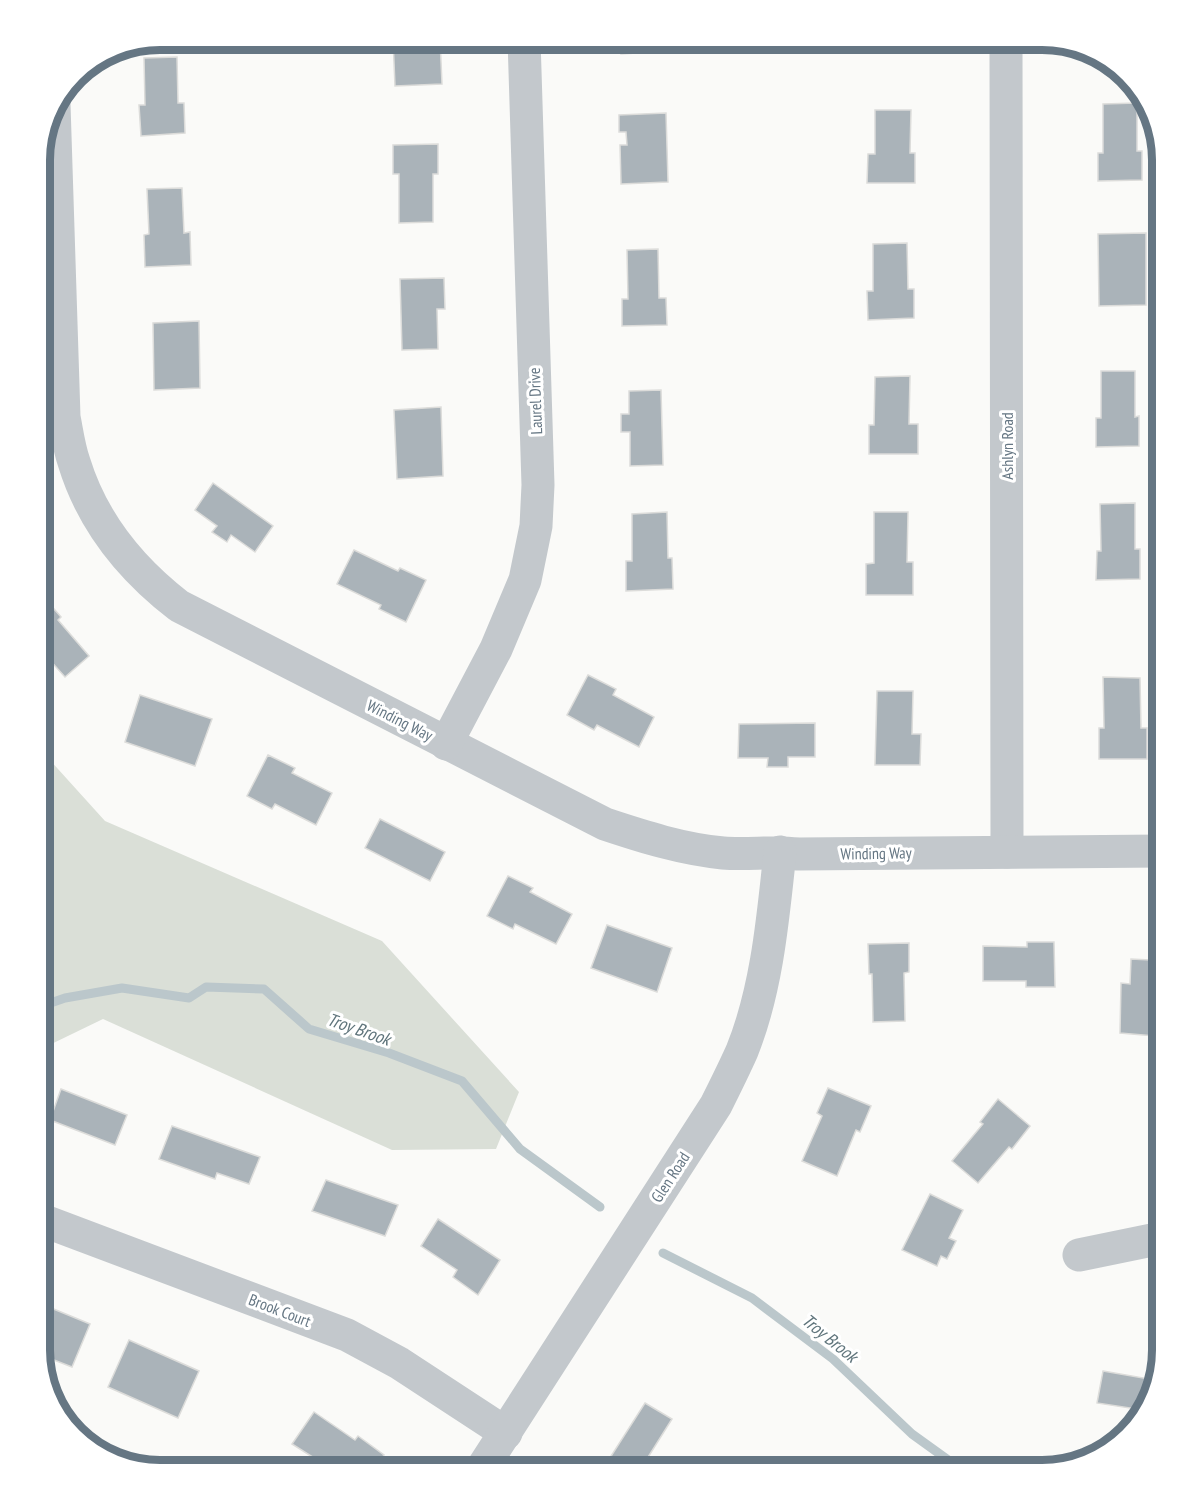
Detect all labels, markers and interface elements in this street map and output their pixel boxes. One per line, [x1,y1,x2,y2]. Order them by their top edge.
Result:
street label: Laurel Drive [524,367,546,435]
street label: Ashlyn Road [997,412,1017,480]
street label: Winding Way [364,695,436,745]
street label: Winding Way [840,842,912,864]
water label: Troy Brook [324,1008,395,1051]
street label: Glen Road [646,1148,694,1206]
street label: Brook Court [246,1289,314,1331]
water label: Troy Brook [797,1309,864,1369]

